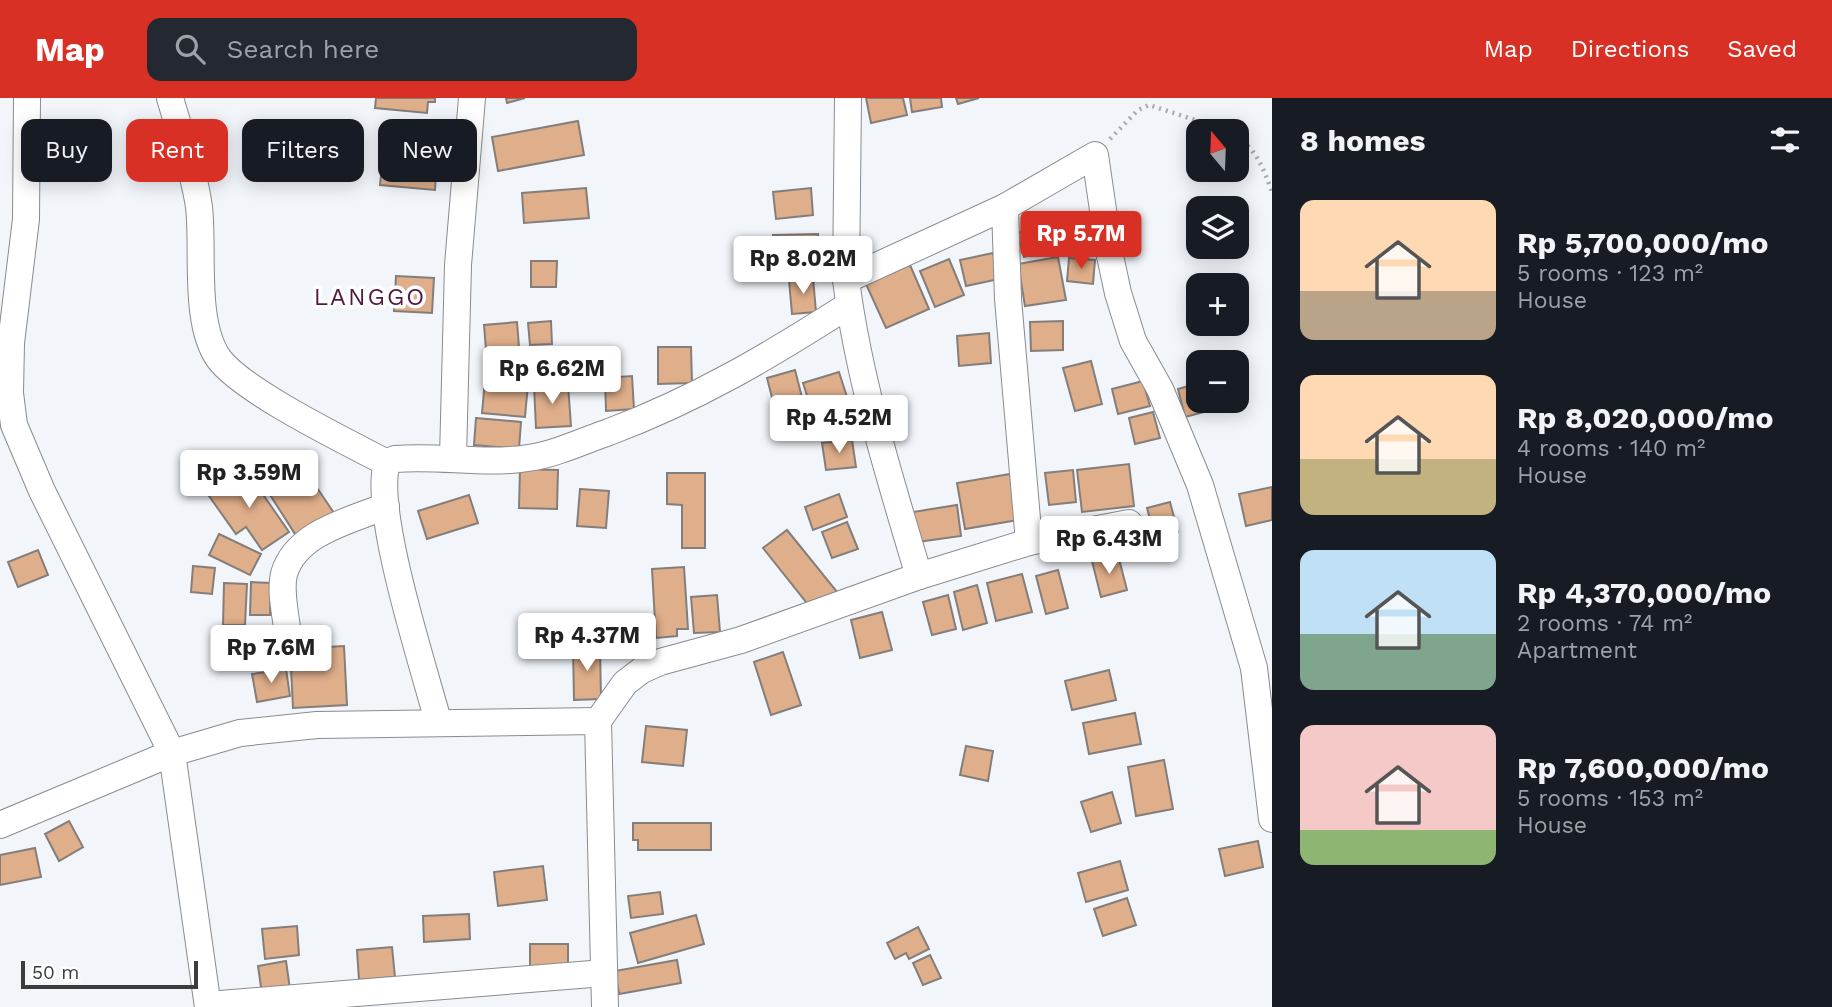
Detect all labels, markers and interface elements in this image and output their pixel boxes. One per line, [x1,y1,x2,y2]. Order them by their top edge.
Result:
search box [147,18,637,81]
text: Map [35,30,105,69]
icon: search [171,30,209,68]
text: Search here [227,34,379,64]
text: Map [1484,35,1533,63]
text: Directions [1571,35,1689,63]
text: Saved [1727,35,1797,63]
chip: Buy [21,119,112,182]
chip: Rent [126,119,228,182]
chip: Filters [242,119,364,182]
chip: New [378,119,477,182]
north arrow [1186,119,1250,182]
map controls [1186,119,1249,413]
icon: filters [1766,121,1804,159]
text: 8 homes [1300,123,1426,158]
button: layers [1186,196,1249,259]
pin: Rp 5.7M [1016,212,1146,271]
text: Rp 5.7M [1036,220,1126,247]
text: Rp 5,700,000/mo [1517,225,1769,260]
icon: home [1356,228,1440,312]
pin: Rp 8.02M [731,236,875,296]
text: Rp 8.02M [749,245,857,272]
text: 5 rooms · 123 m² [1517,260,1703,287]
button: + [1186,273,1249,336]
district label: LANGGO [314,283,426,311]
text: House [1517,287,1587,314]
pin: Rp 6.62M [480,346,624,406]
button: − [1186,350,1249,413]
text: Rp 6.62M [499,355,605,382]
pin: Rp 4.52M [767,396,911,455]
text: Rp 8,020,000/mo [1517,400,1773,435]
icon: home [1356,403,1440,487]
text: Rp 4.52M [786,404,892,431]
text: 4 rooms · 140 m² [1517,435,1705,462]
pin: Rp 3.59M [177,450,321,510]
text: Rp 3.59M [196,459,302,486]
text: House [1517,462,1587,489]
pin: Rp 6.43M [1037,517,1181,576]
text: Rp 6.43M [1056,525,1162,552]
text: Rp 4,370,000/mo [1517,575,1771,610]
icon: home [1356,578,1440,662]
text: 2 rooms · 74 m² [1517,610,1692,637]
pin: Rp 4.37M [515,614,659,673]
text: Rp 4.37M [534,622,640,649]
pin: Rp 7.6M [206,626,336,685]
text: Rp 7.6M [226,634,316,661]
text: Apartment [1517,637,1637,664]
text: Rp 7,600,000/mo [1517,750,1769,785]
icon: home [1356,753,1440,837]
text: 5 rooms · 153 m² [1517,785,1703,812]
text: House [1517,812,1587,839]
scale bar [21,958,198,990]
text: 50 m [32,961,79,984]

